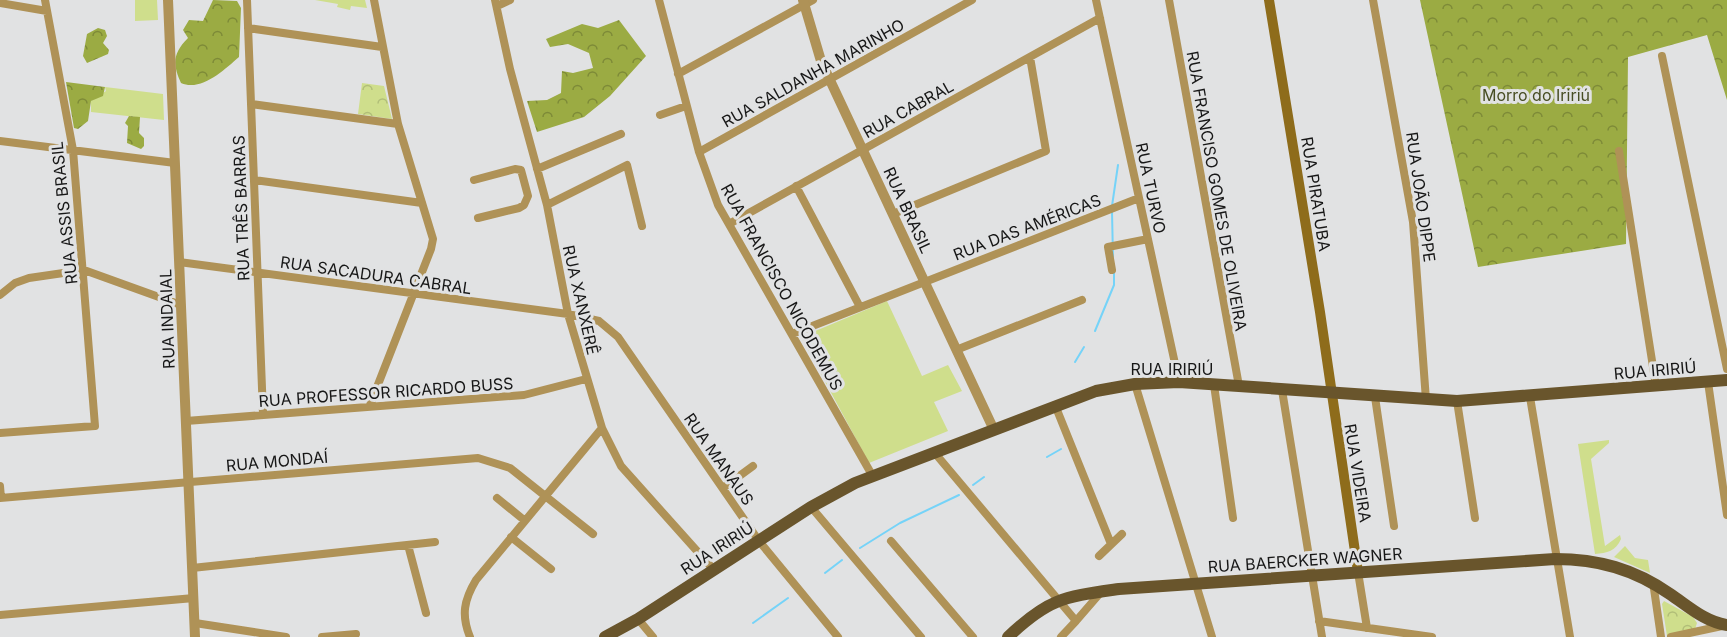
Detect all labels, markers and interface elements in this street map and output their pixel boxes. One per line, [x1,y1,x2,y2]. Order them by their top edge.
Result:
street label: RUA SALDANHA MARINHO [718,14,908,132]
street label: RUA FRANCISO GOMES DE OLIVEIRA [1183,50,1251,332]
street label: RUA CABRAL [859,76,957,142]
park label: Morro do Iririú [1482,85,1590,105]
street label: RUA JOÃO DIPPE [1402,131,1440,263]
street label: RUA TRÊS BARRAS [228,135,254,281]
street label: RUA PIRATUBA [1297,135,1335,253]
street label: RUA ASSIS BRASIL [47,141,81,285]
street label: RUA TURVO [1132,141,1170,235]
street label: RUA BRASIL [879,164,937,256]
street label: RUA FRANCISCO NICODEMUS [717,180,847,394]
street label: RUA DAS AMÉRICAS [950,190,1104,264]
street label: RUA XANXERÊ [559,243,603,357]
street label: RUA SACADURA CABRAL [279,252,473,298]
street label: RUA INDAIAL [155,269,179,369]
street label: RUA IRIRIÚ [1613,356,1697,384]
street label: RUA IRIRIÚ [1131,359,1213,379]
street label: RUA PROFESSOR RICARDO BUSS [258,373,514,411]
street label: RUA MANAUS [680,409,758,509]
street label: RUA VIDEIRA [1340,422,1376,524]
street label: RUA MONDAÍ [225,447,330,475]
street label: RUA IRIRIÚ [677,517,757,579]
street label: RUA BAERCKER WAGNER [1207,543,1403,577]

